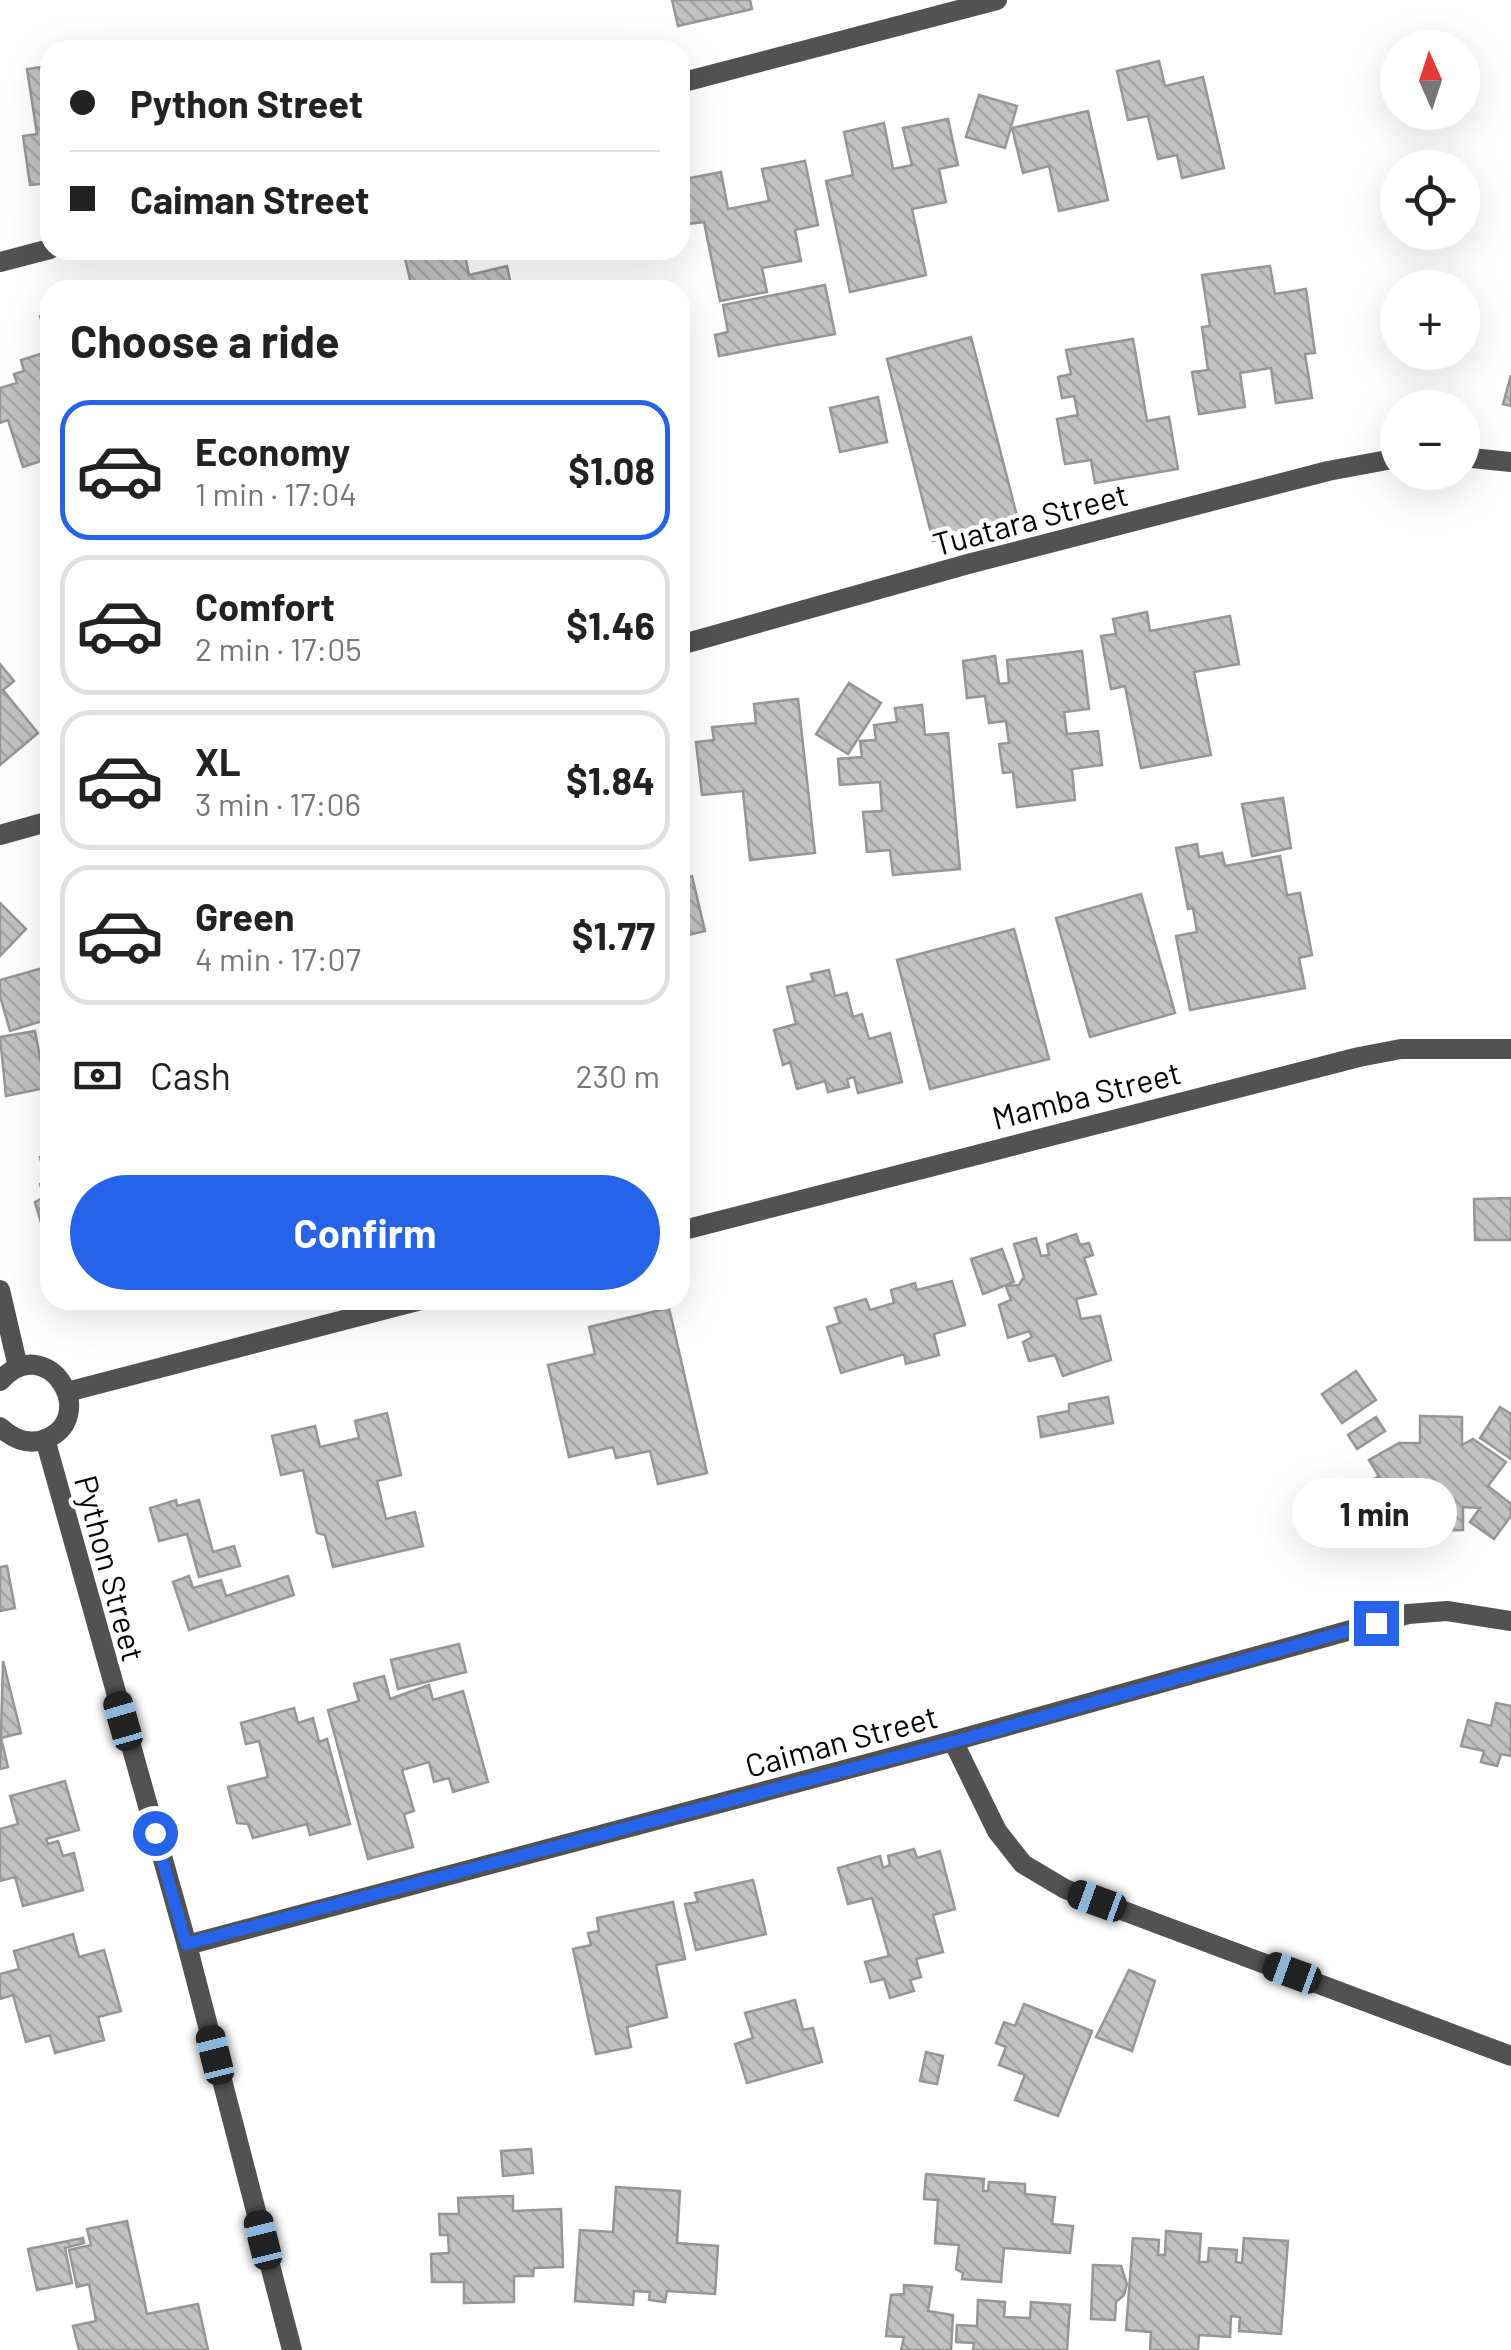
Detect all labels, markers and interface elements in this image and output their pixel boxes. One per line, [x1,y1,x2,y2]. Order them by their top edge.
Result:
north arrow [1380,30,1480,130]
map controls [1380,30,1480,490]
text: Python Street [130,80,363,126]
button: locate [1380,150,1480,250]
text: Caiman Street [130,176,370,222]
button: + [1380,270,1480,370]
text: Choose a ride [70,313,340,367]
button: − [1380,390,1480,490]
icon: car [75,425,165,515]
text: Economy [195,428,350,474]
text: $1.08 [568,447,655,493]
text: 1 min · 17:04 [195,474,357,512]
street label: Tuatara Street [929,474,1131,562]
icon: car [75,580,165,670]
text: Comfort [195,583,335,629]
text: $1.46 [566,602,655,648]
text: 2 min · 17:05 [195,629,362,667]
icon: car [75,735,165,825]
text: XL [195,738,241,784]
text: $1.84 [566,757,655,803]
text: 3 min · 17:06 [195,784,361,822]
icon: car [75,890,165,980]
text: Green [195,893,295,939]
text: $1.77 [572,912,655,958]
text: 4 min · 17:07 [195,939,361,977]
icon: cash [70,1048,125,1103]
text: Cash [150,1052,231,1098]
street label: Mamba Street [988,1052,1184,1136]
text: 230 m [576,1056,660,1094]
button: Confirm [70,1175,660,1290]
street label: Python Street [68,1471,154,1665]
callout: 1 min [1294,1478,1458,1548]
text: 1 min [1339,1494,1410,1532]
route end [1354,1601,1399,1646]
car [100,1688,146,1754]
street label: Caiman Street [741,1696,941,1784]
route start [133,1811,178,1856]
car [1064,1877,1130,1925]
car [1259,1949,1325,1997]
car [193,2022,237,2088]
car [241,2207,285,2273]

